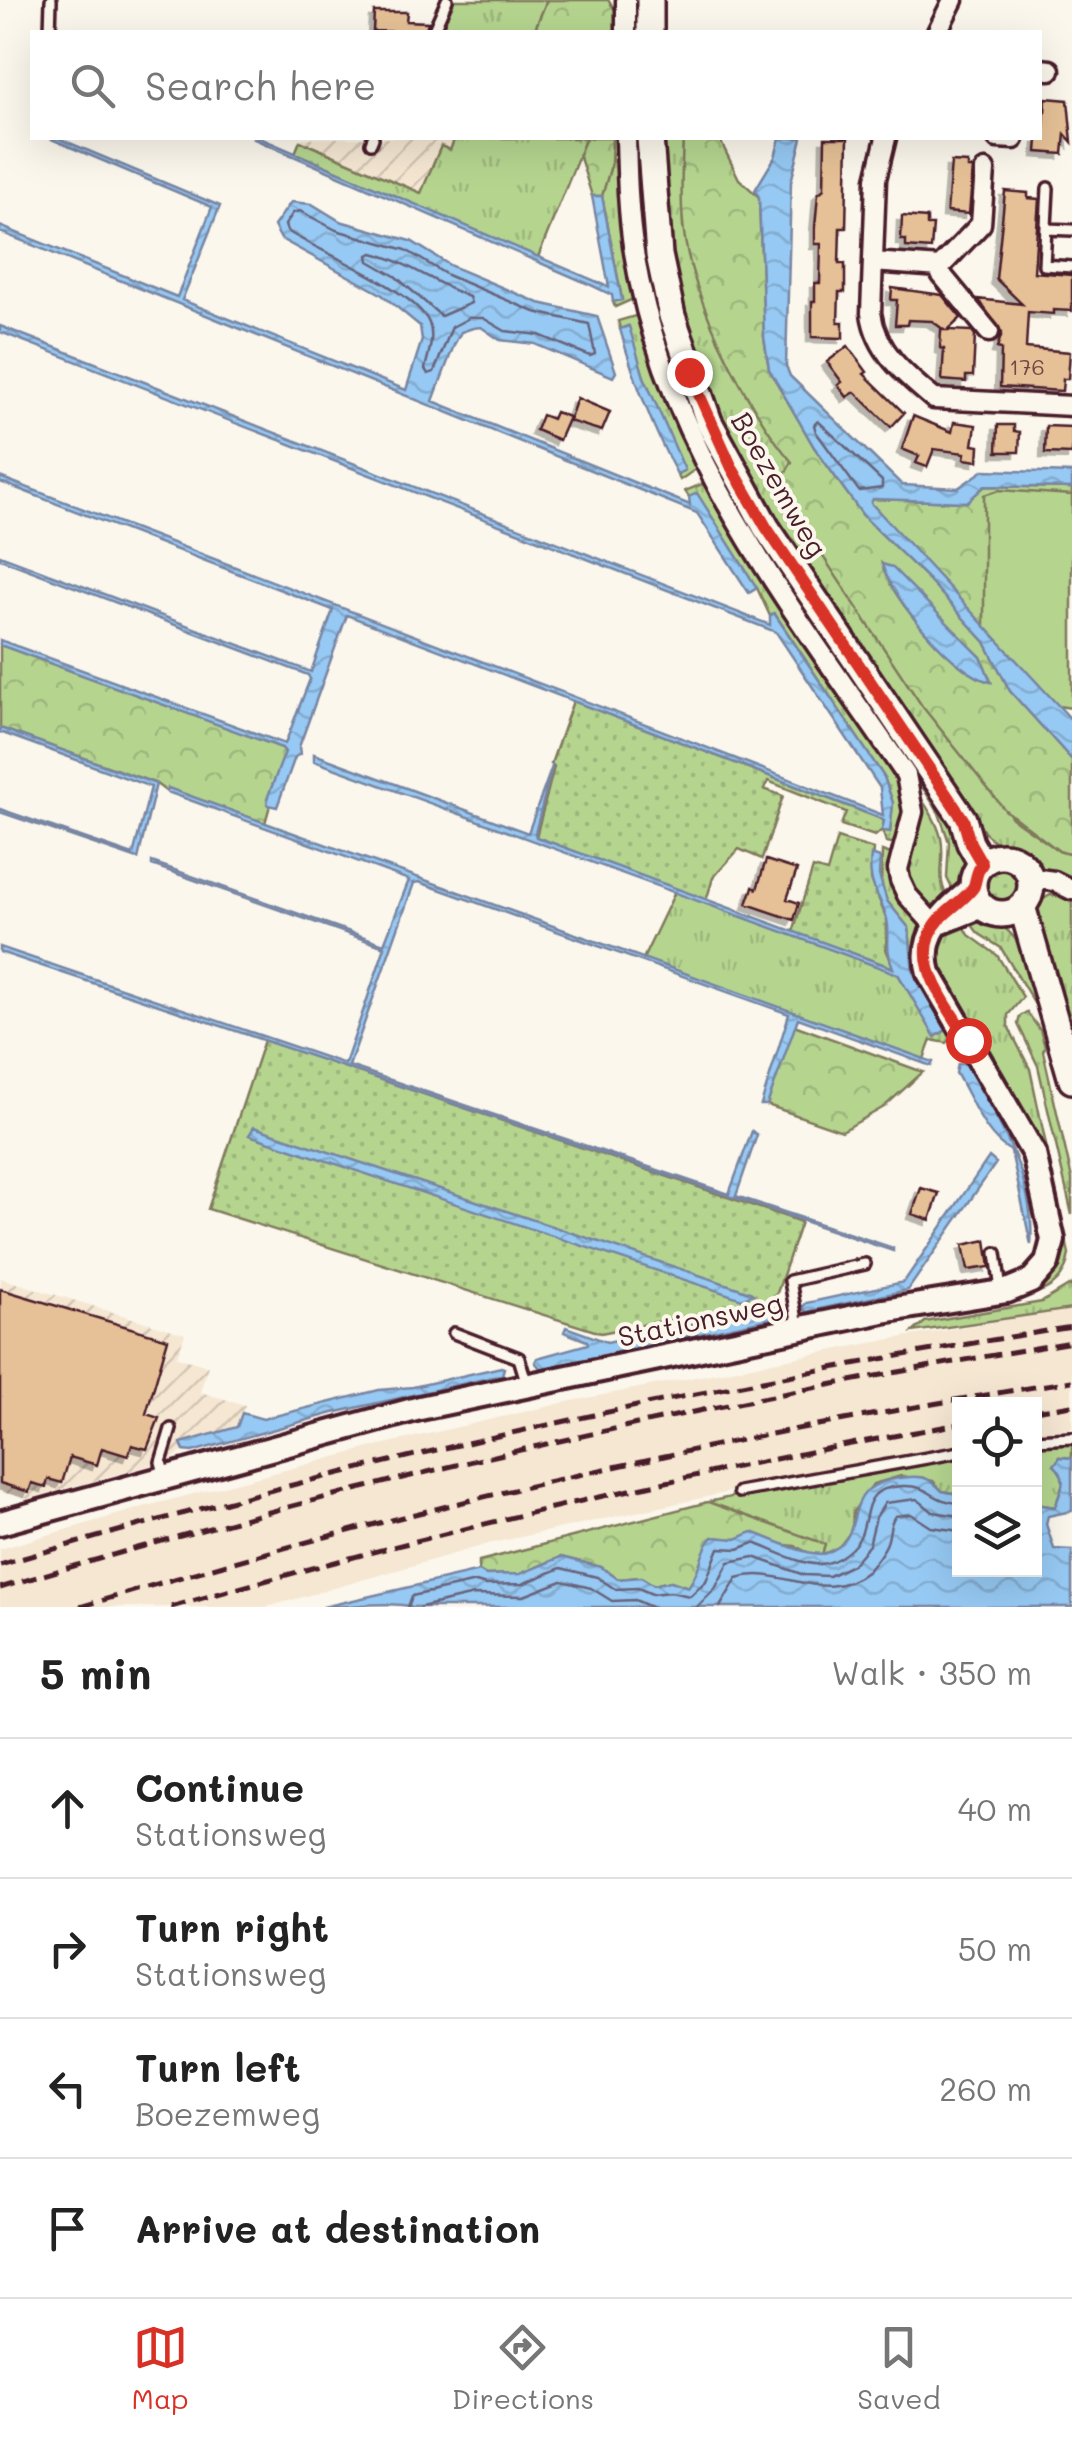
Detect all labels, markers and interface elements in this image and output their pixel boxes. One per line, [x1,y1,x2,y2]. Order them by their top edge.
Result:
search box [30,30,1042,140]
icon: search [65,58,120,113]
text: Search here [145,60,376,110]
route end [667,350,713,396]
house number: 176 [1009,352,1045,381]
street label: Boezemweg [724,405,836,563]
route start [946,1018,992,1064]
street label: Stationsweg [614,1284,786,1354]
map controls [952,1397,1042,1577]
button: locate [952,1397,1042,1487]
button: layers [952,1487,1042,1577]
text: 5 min [40,1645,151,1700]
text: Walk · 350 m [832,1651,1032,1693]
text: Continue [135,1762,304,1812]
icon: ahead [40,1781,95,1836]
text: 40 m [958,1787,1032,1829]
text: Stationsweg [135,1812,326,1854]
text: Turn right [135,1902,329,1952]
icon: right [40,1921,95,1976]
text: 50 m [958,1927,1032,1969]
text: Stationsweg [135,1952,326,1994]
text: Turn left [135,2042,301,2092]
icon: left [40,2061,95,2116]
text: 260 m [939,2067,1032,2109]
text: Boezemweg [135,2092,320,2134]
icon: arrive [40,2201,95,2256]
text: Arrive at destination [135,2203,540,2253]
tab: Map [132,2320,189,2416]
tab: Directions [452,2320,594,2416]
tab: Saved [857,2320,940,2416]

